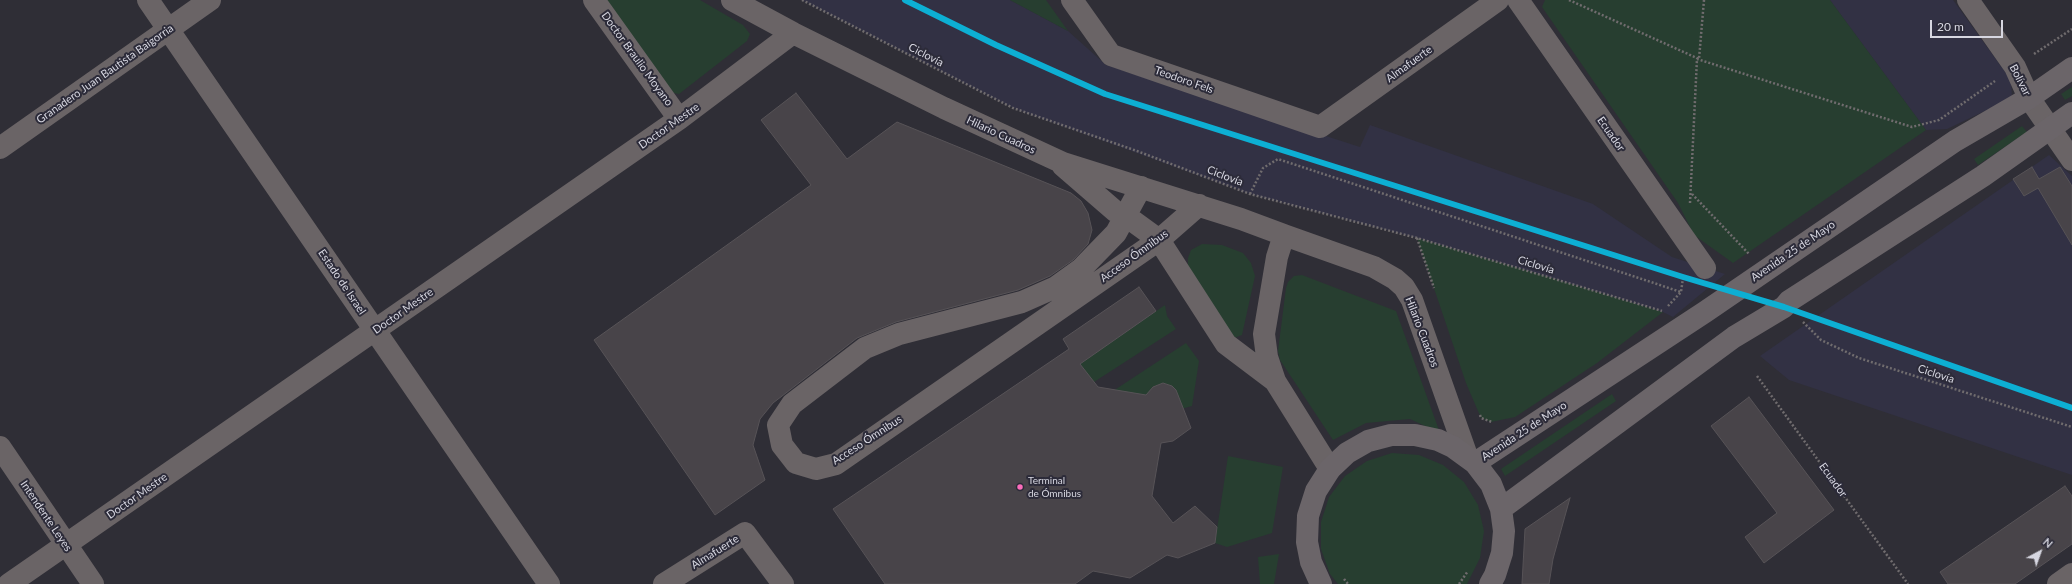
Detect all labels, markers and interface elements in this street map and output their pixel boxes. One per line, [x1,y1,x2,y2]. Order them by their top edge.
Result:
street label: Doctor Braulio Moyano [598,9,676,109]
scale bar [1932,12,2005,38]
text: 20 m [1937,19,1964,34]
street label: Granadero Juan Bautista Baigorria [34,21,176,127]
street label: Ciclovía [906,41,946,69]
street label: Almafuerte [1383,43,1435,85]
street label: Bolívar [2007,62,2033,98]
street label: Teodoro Fels [1153,64,1215,96]
street label: Doctor Mestre [636,100,702,152]
street label: Hilario Cuadros [964,113,1038,157]
street label: Ecuador [1594,114,1628,154]
street label: Ciclovía [1205,163,1245,189]
street label: Avenida 25 de Mayo [1748,218,1838,284]
street label: Acceso Ómnibus [1097,227,1171,285]
street label: Estado de Israel [315,247,369,317]
street label: Ciclovía [1516,253,1556,277]
street label: Doctor Mestre [370,285,436,337]
street label: Hilario Cuadros [1402,295,1442,369]
street label: Ciclovía [1916,362,1956,386]
street label: Avenida 25 de Mayo [1479,398,1569,464]
street label: Acceso Ómnibus [830,412,904,468]
street label: Ecuador [1816,460,1850,500]
street label: Doctor Mestre [104,470,170,522]
place label: Terminal de Ómnibus [1028,475,1081,498]
street label: Intendente Leyes [17,478,75,554]
marker: Terminal de Ómnibus [1015,482,1025,492]
street label: Almafuerte [689,532,741,572]
north arrow [2020,532,2060,572]
text: N [2041,535,2056,550]

